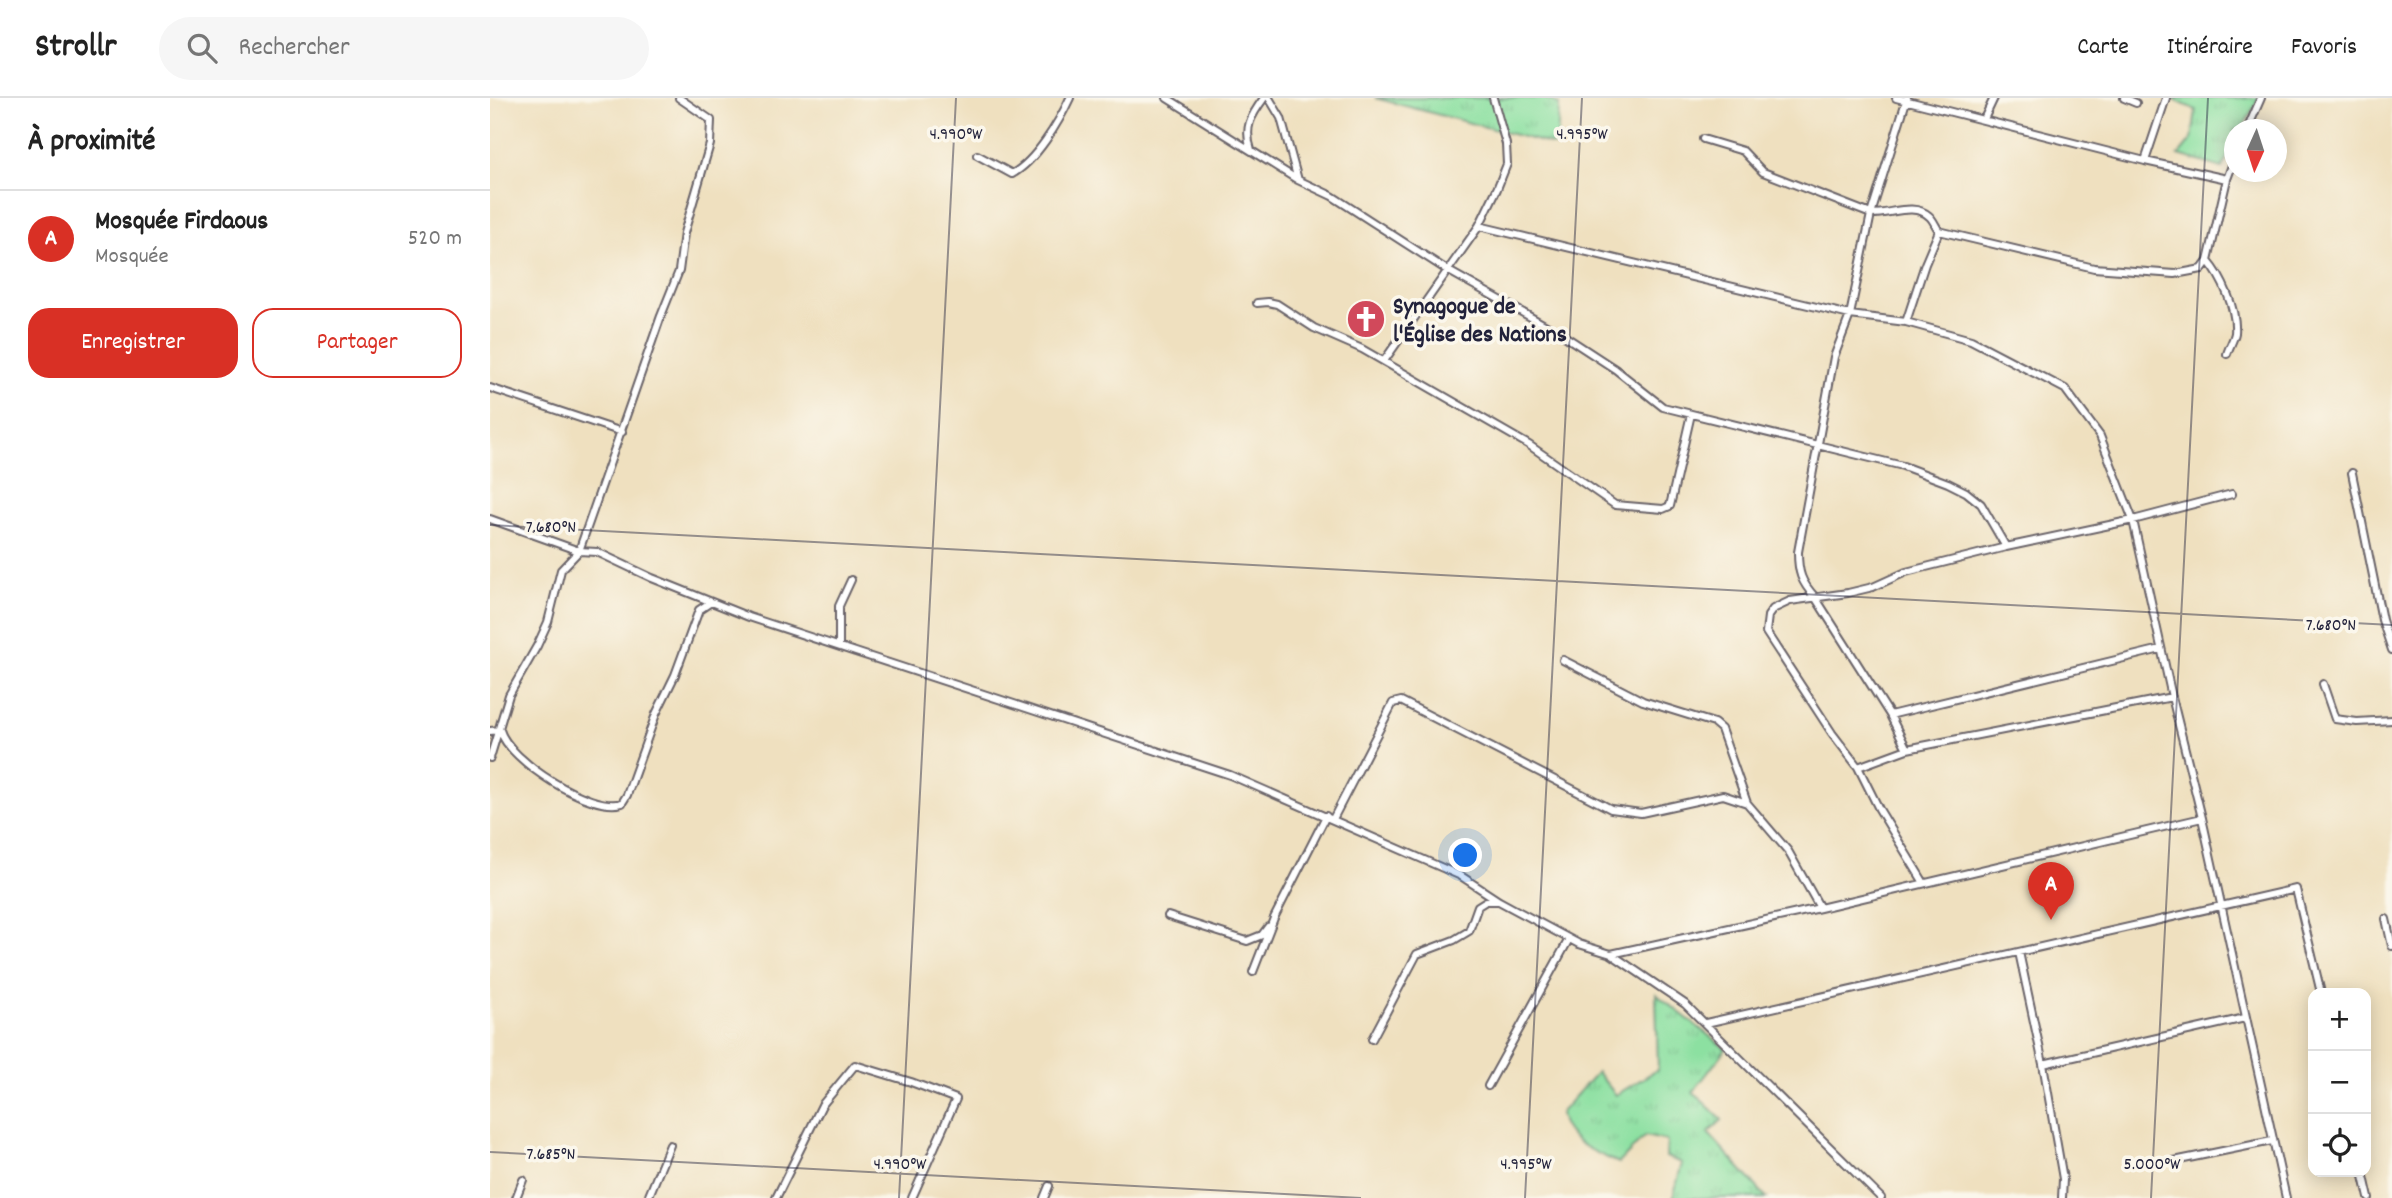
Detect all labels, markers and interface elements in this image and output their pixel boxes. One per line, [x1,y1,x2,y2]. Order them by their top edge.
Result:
search box [159,17,649,80]
text: Strollr [35,25,117,72]
icon: search [183,29,221,67]
text: Rechercher [239,30,350,67]
text: Carte [2077,31,2129,65]
text: Itinéraire [2167,31,2253,65]
text: Favoris [2291,31,2357,65]
north arrow [2224,119,2287,182]
text: À proximité [28,122,155,165]
text: 4.990°W [930,123,983,148]
text: 4.995°W [1556,123,1608,148]
text: Mosquée Firdaous [95,204,268,241]
text: A [45,223,57,256]
text: 520 m [408,223,462,256]
text: Mosquée [95,241,169,274]
place label: Synagogue de l'Église des Nations [1393,291,1567,353]
church icon: Synagogue de l'Église des Nations [1345,298,1387,340]
button: Enregistrer [28,308,238,378]
button: Partager [252,308,462,378]
text: 7.680°N [526,516,576,541]
text: 7.680°N [2306,614,2356,639]
your location [1448,838,1482,872]
pin: A [2028,862,2074,920]
map controls [2308,988,2371,1177]
button: + [2308,988,2371,1051]
button: − [2308,1051,2371,1114]
button: locate [2308,1114,2371,1177]
text: 7.685°N [527,1143,575,1168]
text: 4.990°W [874,1153,927,1178]
text: 4.995°W [1500,1153,1552,1178]
text: 5.000°W [2124,1153,2181,1178]

